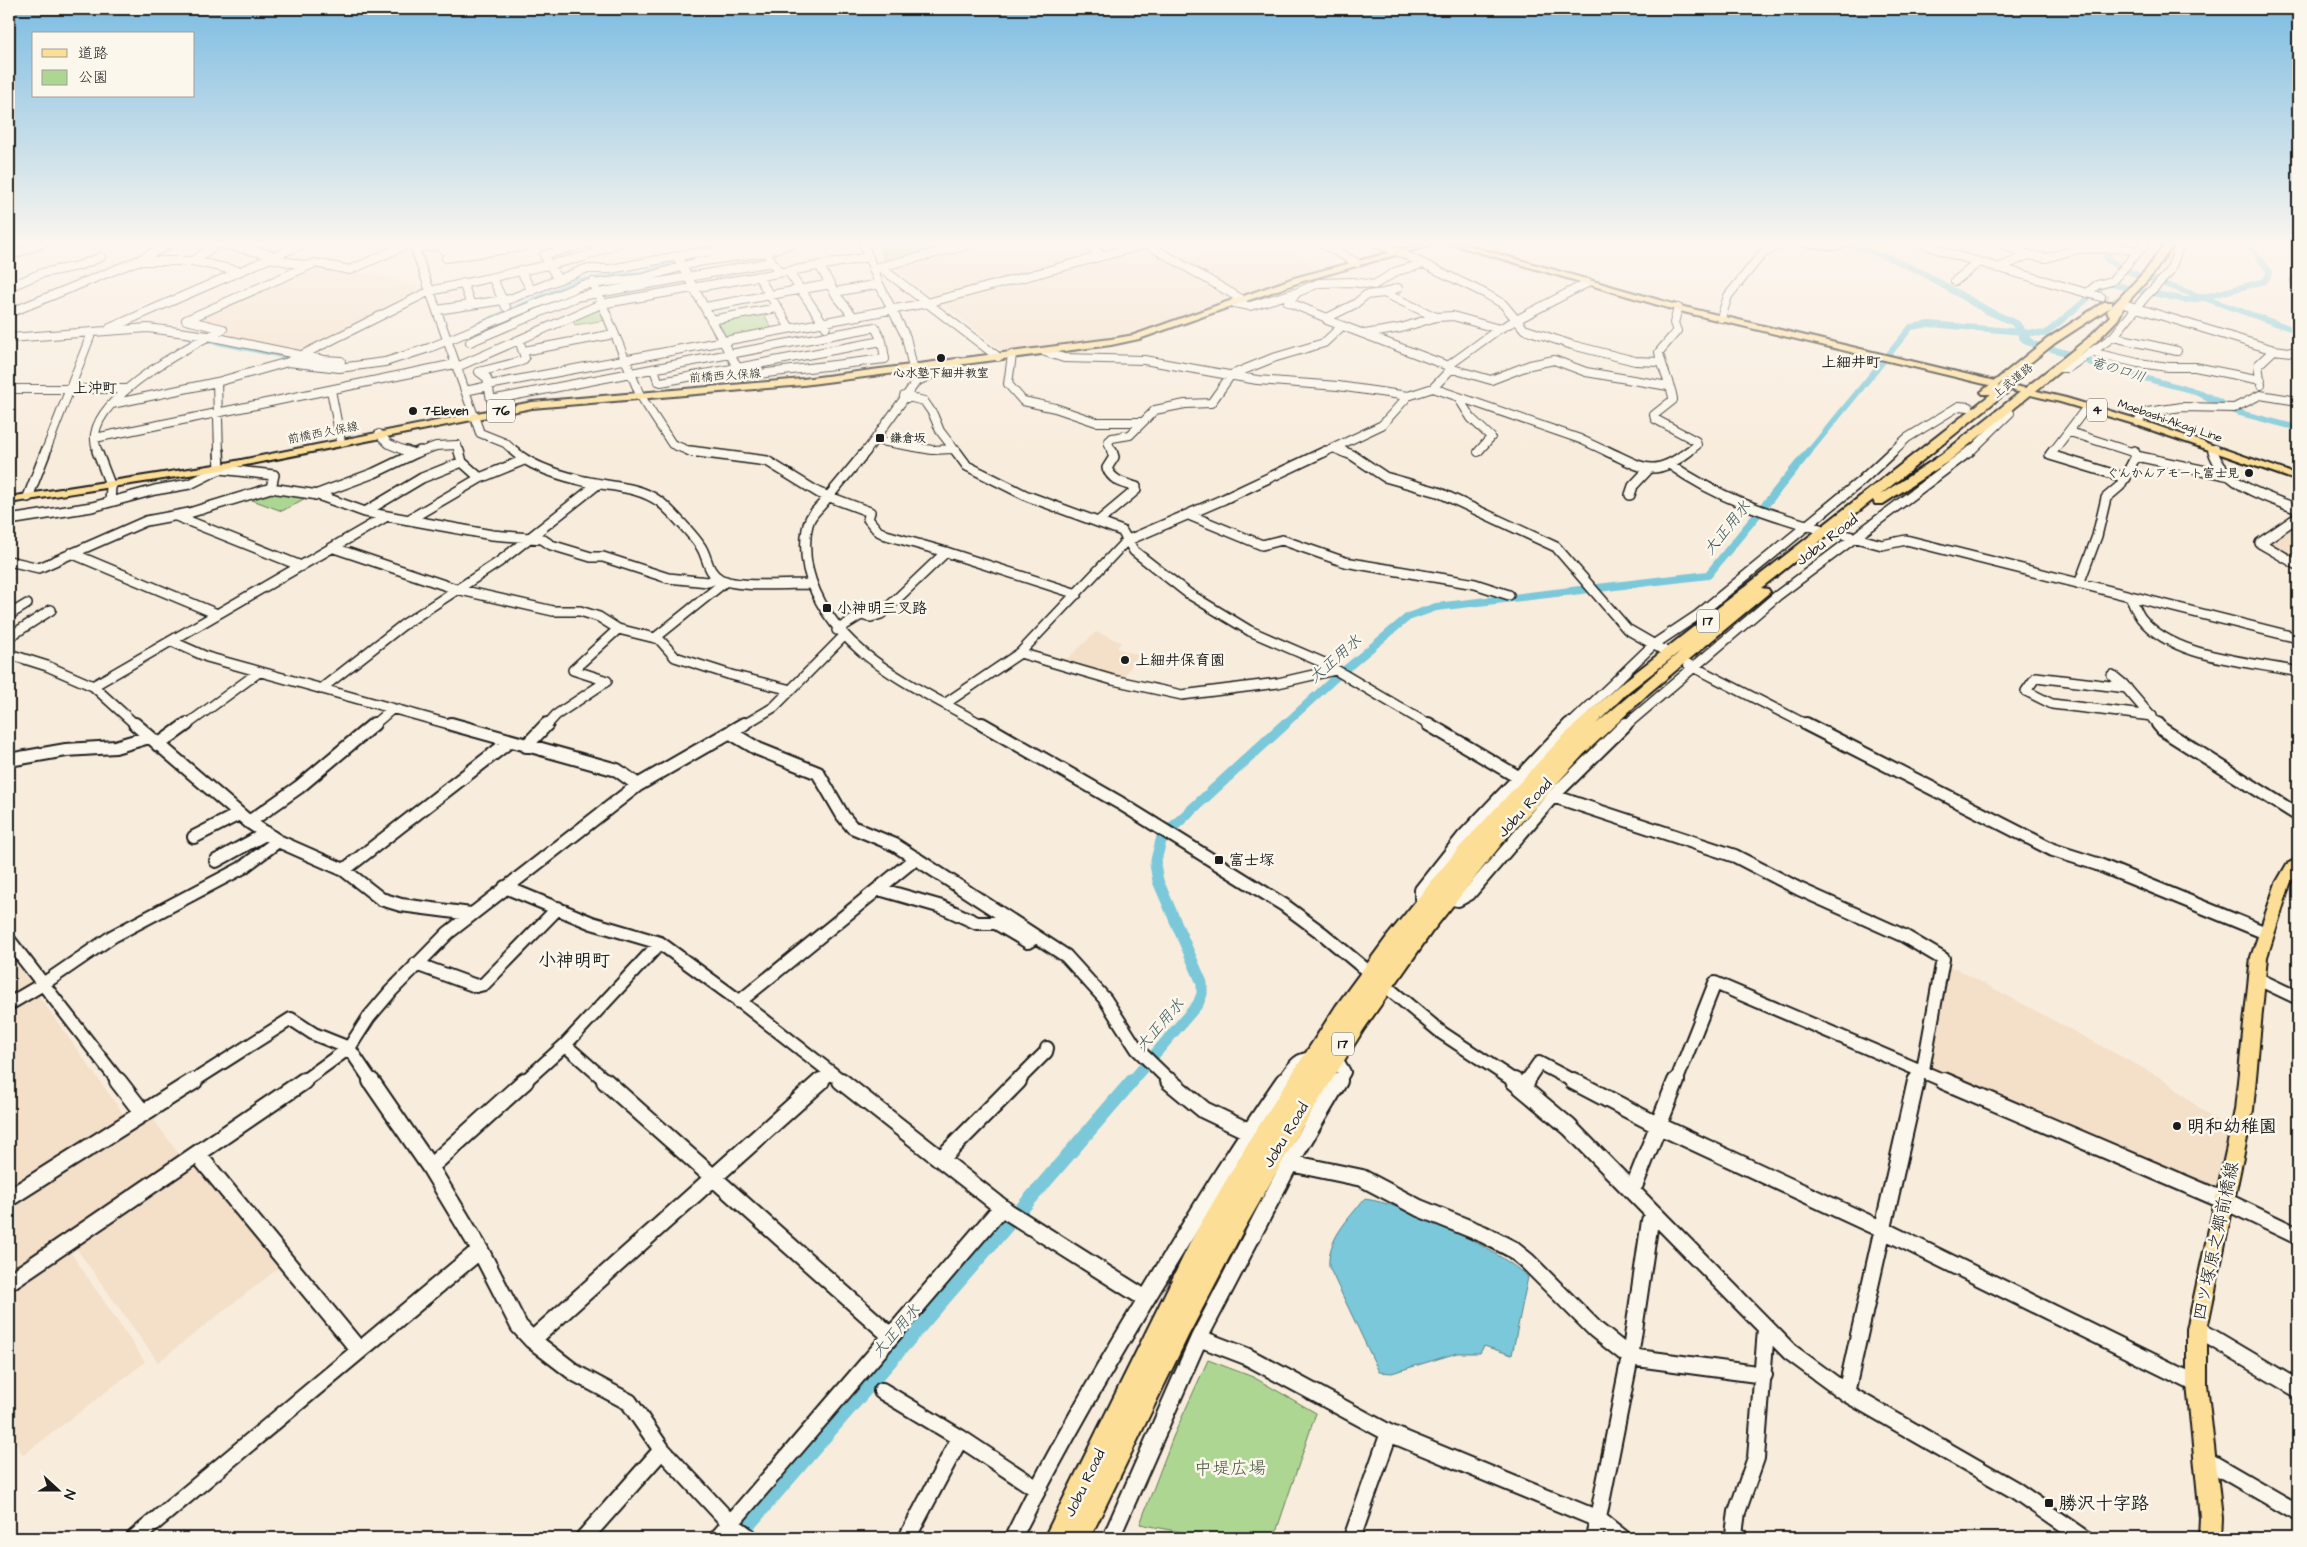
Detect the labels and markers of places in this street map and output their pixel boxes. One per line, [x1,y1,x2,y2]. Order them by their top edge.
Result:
marker: 心水塾下細井教室 [935,352,947,364]
place label: 心水塾下細井教室 [893,365,989,382]
place label: 7-Eleven [422,403,468,420]
marker: 7-Eleven [407,405,419,417]
place label: 鎌倉坂 [890,430,926,447]
marker: 鎌倉坂 [874,432,886,444]
place label: ぐんかんアモート富士見 [2107,465,2239,482]
marker: ぐんかんアモート富士見 [2243,467,2255,479]
place label: 小神明三叉路 [837,598,927,619]
marker: 小神明三叉路 [821,602,833,614]
place label: 上細井保育園 [1135,650,1225,671]
marker: 上細井保育園 [1119,654,1131,666]
place label: 富士塚 [1229,850,1274,871]
marker: 富士塚 [1213,854,1225,866]
place label: 明和幼稚園 [2187,1114,2277,1139]
marker: 明和幼稚園 [2171,1120,2183,1132]
place label: 勝沢十字路 [2059,1491,2149,1516]
marker: 勝沢十字路 [2043,1497,2055,1509]

